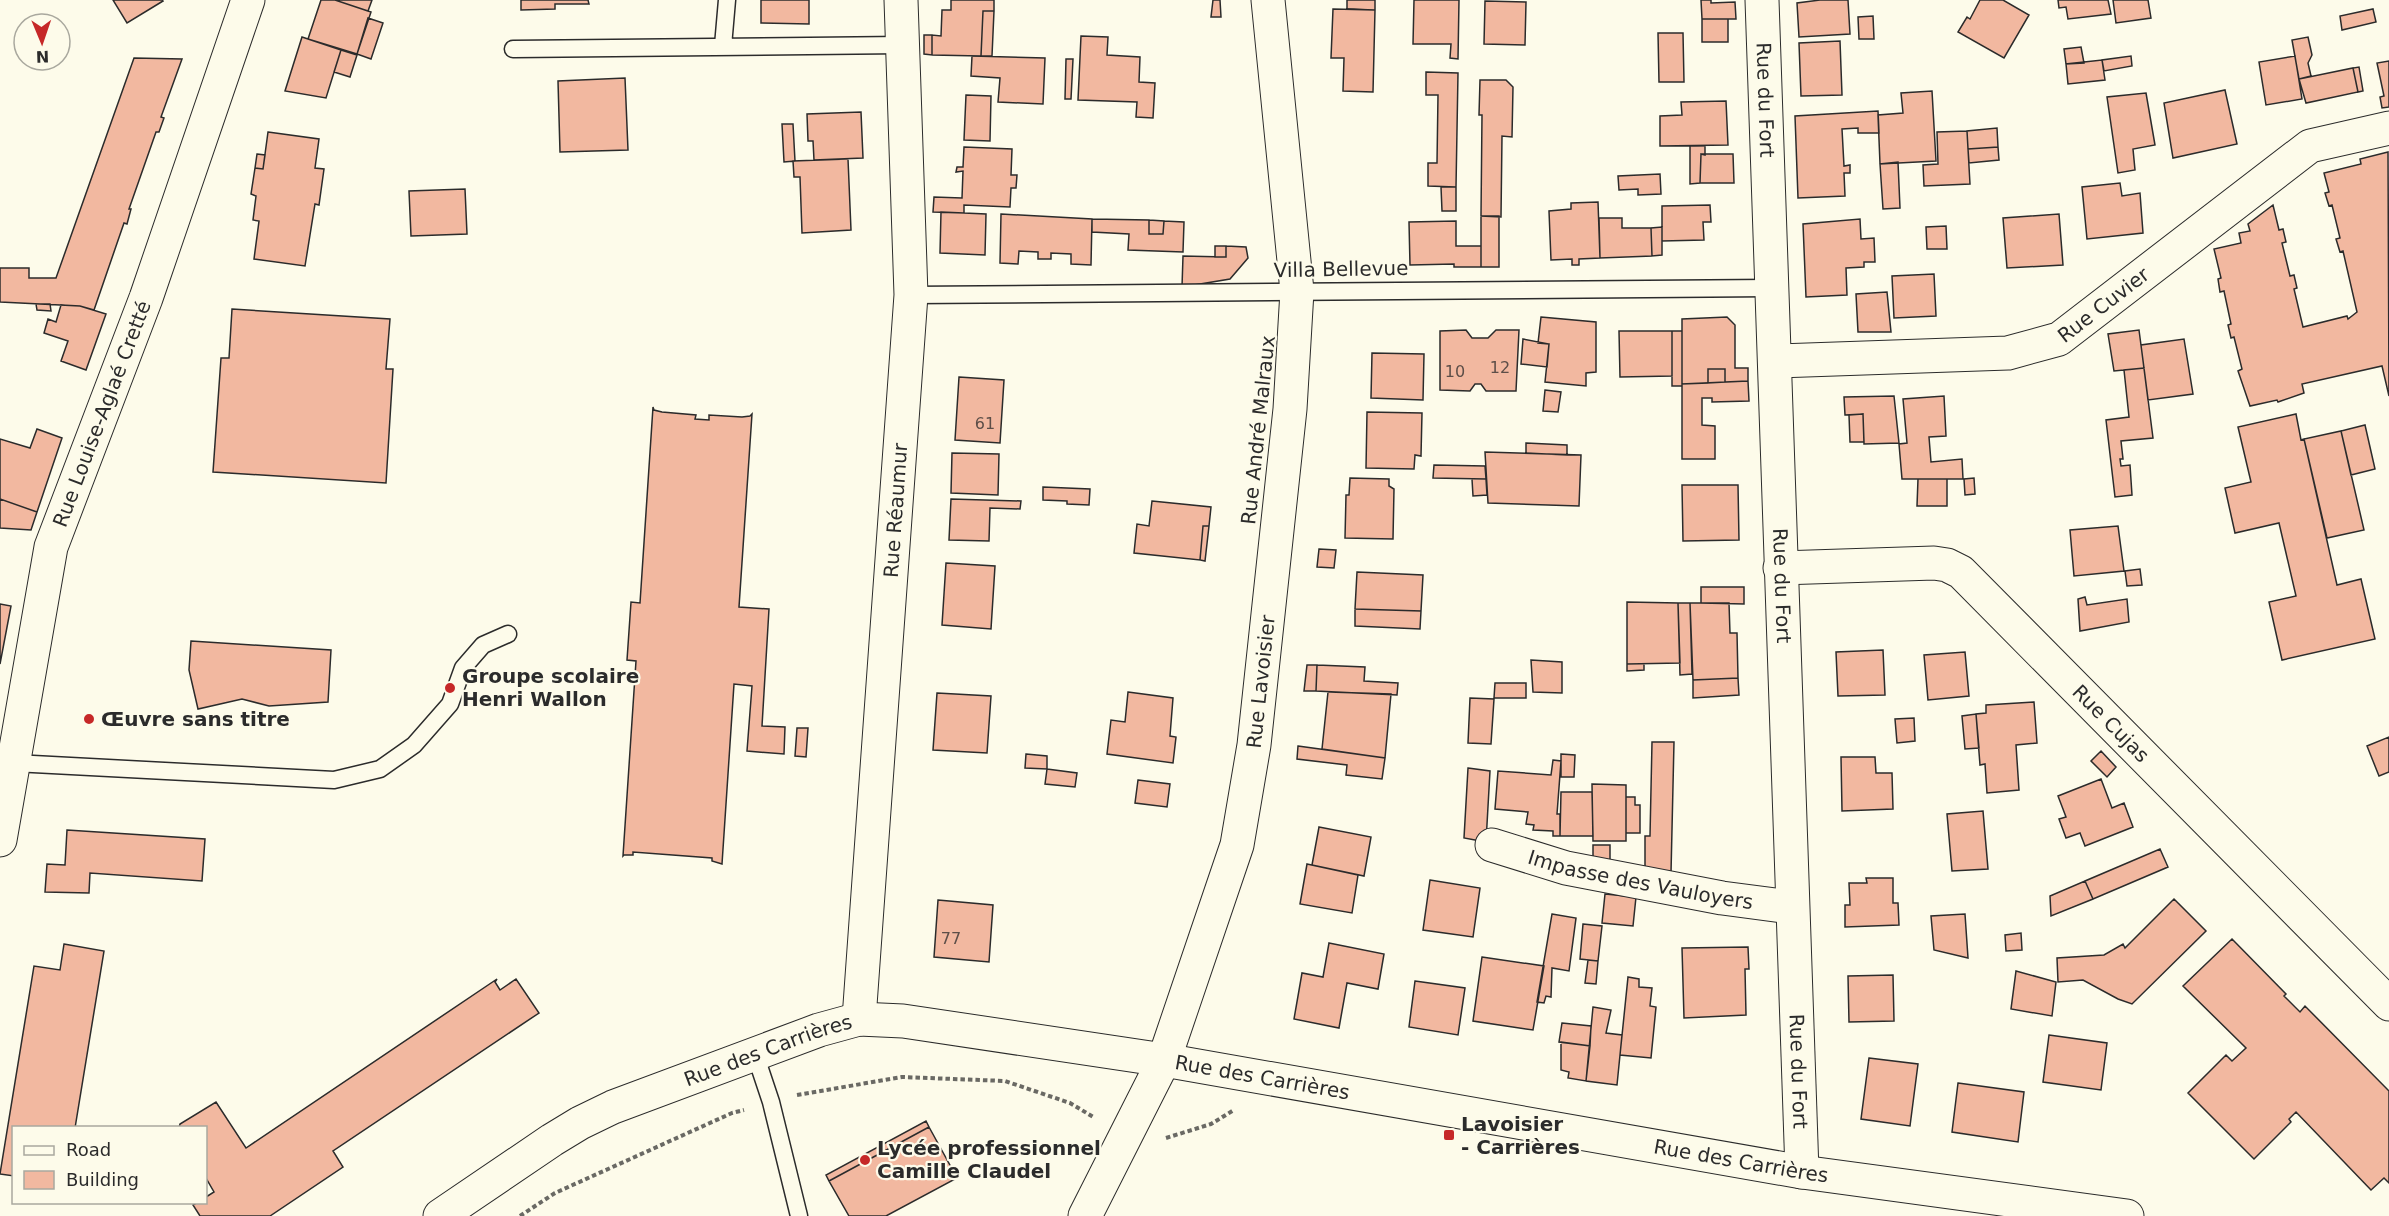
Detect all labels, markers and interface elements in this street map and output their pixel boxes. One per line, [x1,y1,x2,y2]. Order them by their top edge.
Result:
north arrow [12,12,72,72]
street label: Rue du Fort [1751,42,1779,158]
text: N [35,47,50,66]
street label: Villa Bellevue [1273,256,1409,282]
street label: Rue Cuvier [2053,262,2154,348]
street label: Rue Louise-Aglaé Cretté [48,297,156,530]
street label: Rue André Malraux [1236,334,1280,526]
house number: 12 [1490,358,1510,377]
house number: 10 [1445,362,1465,381]
house number: 61 [975,414,995,433]
street label: Rue Réaumur [879,441,912,579]
street label: Rue du Fort [1768,528,1796,644]
street label: Rue Lavoisier [1242,613,1280,750]
place label: Groupe scolaire Henri Wallon [462,664,639,711]
street label: Rue Cujas [2068,680,2154,767]
marker: Groupe scolaire Henri Wallon [443,681,457,695]
place label: Œuvre sans titre [101,707,290,731]
marker: Œuvre sans titre [82,712,96,726]
street label: Impasse des Vauloyers [1525,845,1755,914]
house number: 77 [941,929,961,948]
street label: Rue des Carrières [681,1009,855,1091]
street label: Rue du Fort [1785,1013,1813,1130]
street label: Rue des Carrières [1173,1050,1352,1104]
place label: Lavoisier - Carrières [1461,1112,1580,1159]
legend [12,1126,207,1204]
marker: Lavoisier - Carrières [1442,1128,1456,1142]
street label: Rue des Carrières [1652,1134,1830,1187]
place label: Lycée professionnel Camille Claudel [877,1136,1101,1183]
text: Road [66,1139,111,1160]
marker: Lycée professionnel Camille Claudel [858,1153,872,1167]
text: Building [66,1169,139,1190]

